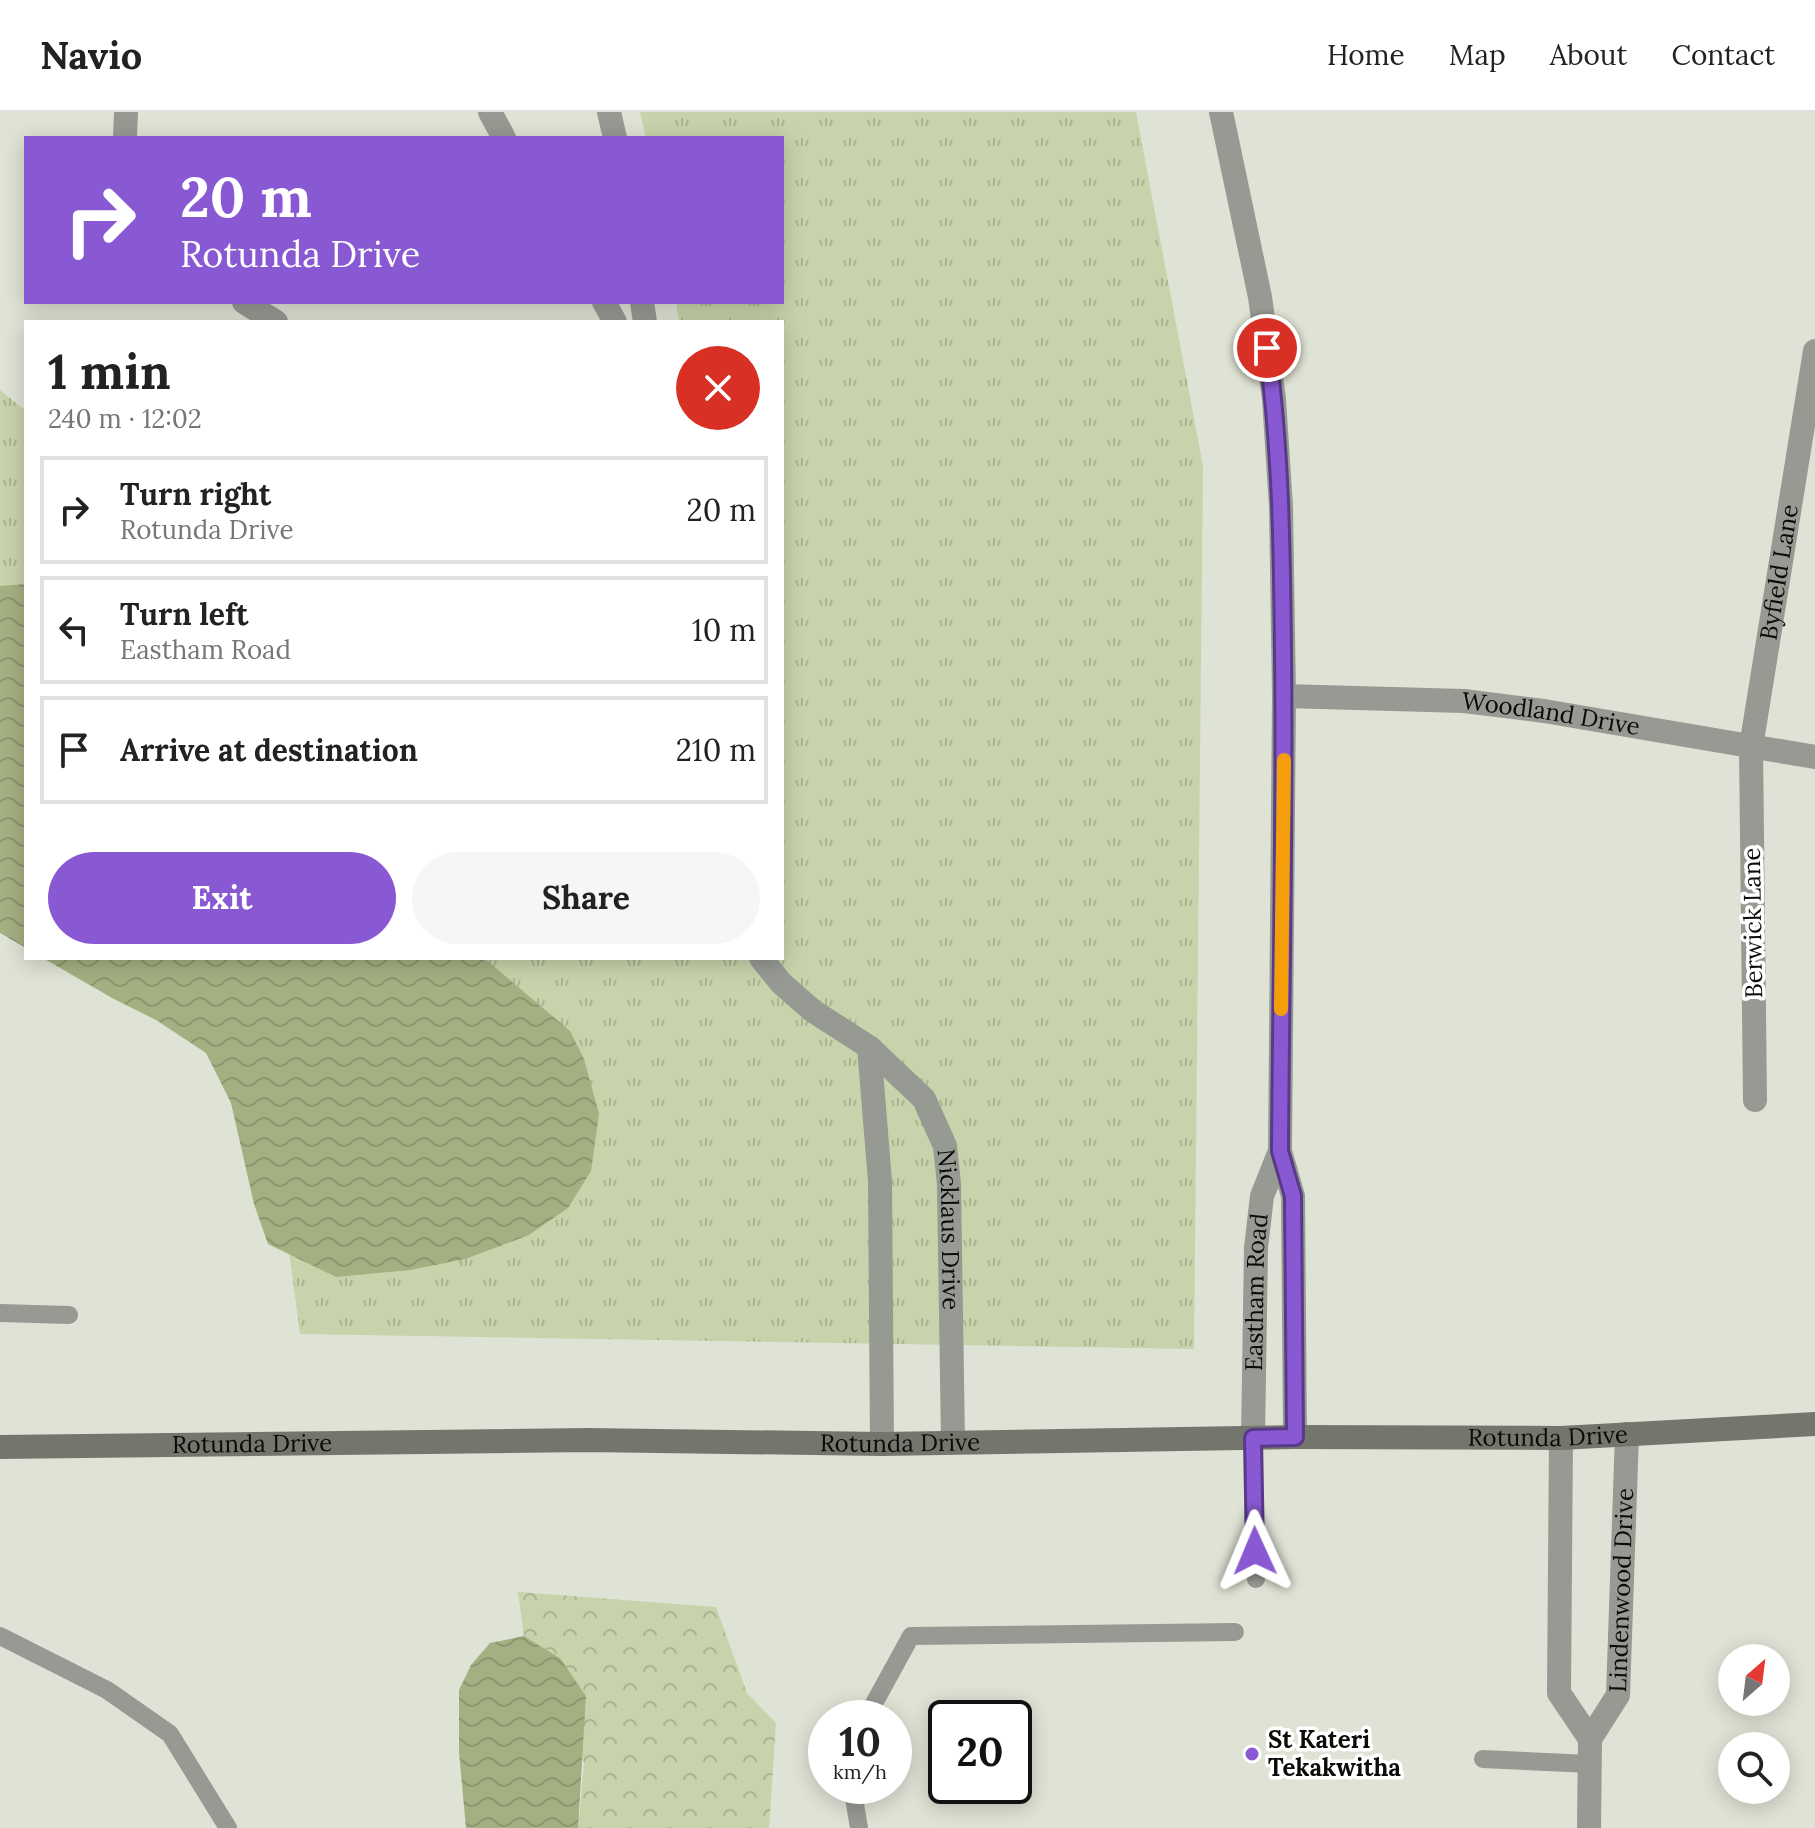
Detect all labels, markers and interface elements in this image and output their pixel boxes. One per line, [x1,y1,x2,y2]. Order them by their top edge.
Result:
text: Navio [40,31,142,79]
text: Home [1327,37,1405,73]
text: Map [1449,37,1506,73]
text: About [1550,37,1627,73]
text: Contact [1671,37,1775,73]
text: 20 m [180,161,312,232]
icon: right [48,168,152,272]
text: Rotunda Drive [180,231,420,277]
pin [1233,314,1301,382]
icon: arrive [1245,326,1289,370]
text: 1 min [48,341,171,402]
button: close [676,346,760,430]
text: 240 m · 12:02 [48,402,202,435]
text: Turn right [120,475,271,513]
icon: right [52,488,96,532]
text: 20 m [687,491,756,529]
street label: Byfield Lane [1753,502,1805,642]
text: Rotunda Drive [120,513,294,546]
text: Turn left [120,595,248,633]
icon: left [52,608,96,652]
text: 10 m [692,611,756,649]
text: Eastham Road [120,633,291,666]
street label: Woodland Drive [1460,685,1642,742]
icon: arrive [52,728,96,772]
text: Arrive at destination [120,731,418,769]
text: 210 m [676,731,756,769]
street label: Berwick Lane [1736,847,1769,999]
button: Exit [48,852,396,944]
button: Share [412,852,760,944]
street label: Nicklaus Drive [930,1147,967,1310]
street label: Eastham Road [1238,1211,1275,1371]
street label: Rotunda Drive [1468,1418,1629,1453]
street label: Rotunda Drive [820,1426,980,1459]
street label: Rotunda Drive [172,1427,332,1460]
street label: Lindenwood Drive [1602,1487,1640,1693]
position arrow [1213,1509,1297,1593]
north arrow [1718,1644,1790,1716]
map controls [1718,1644,1790,1804]
speed limit sign: 20 [928,1700,1032,1804]
text: 10 [839,1716,881,1767]
place label: St Kateri Tekakwitha [1268,1724,1401,1783]
button: search [1718,1732,1790,1804]
marker: St Kateri Tekakwitha [1243,1745,1261,1763]
text: km/h [833,1759,887,1784]

